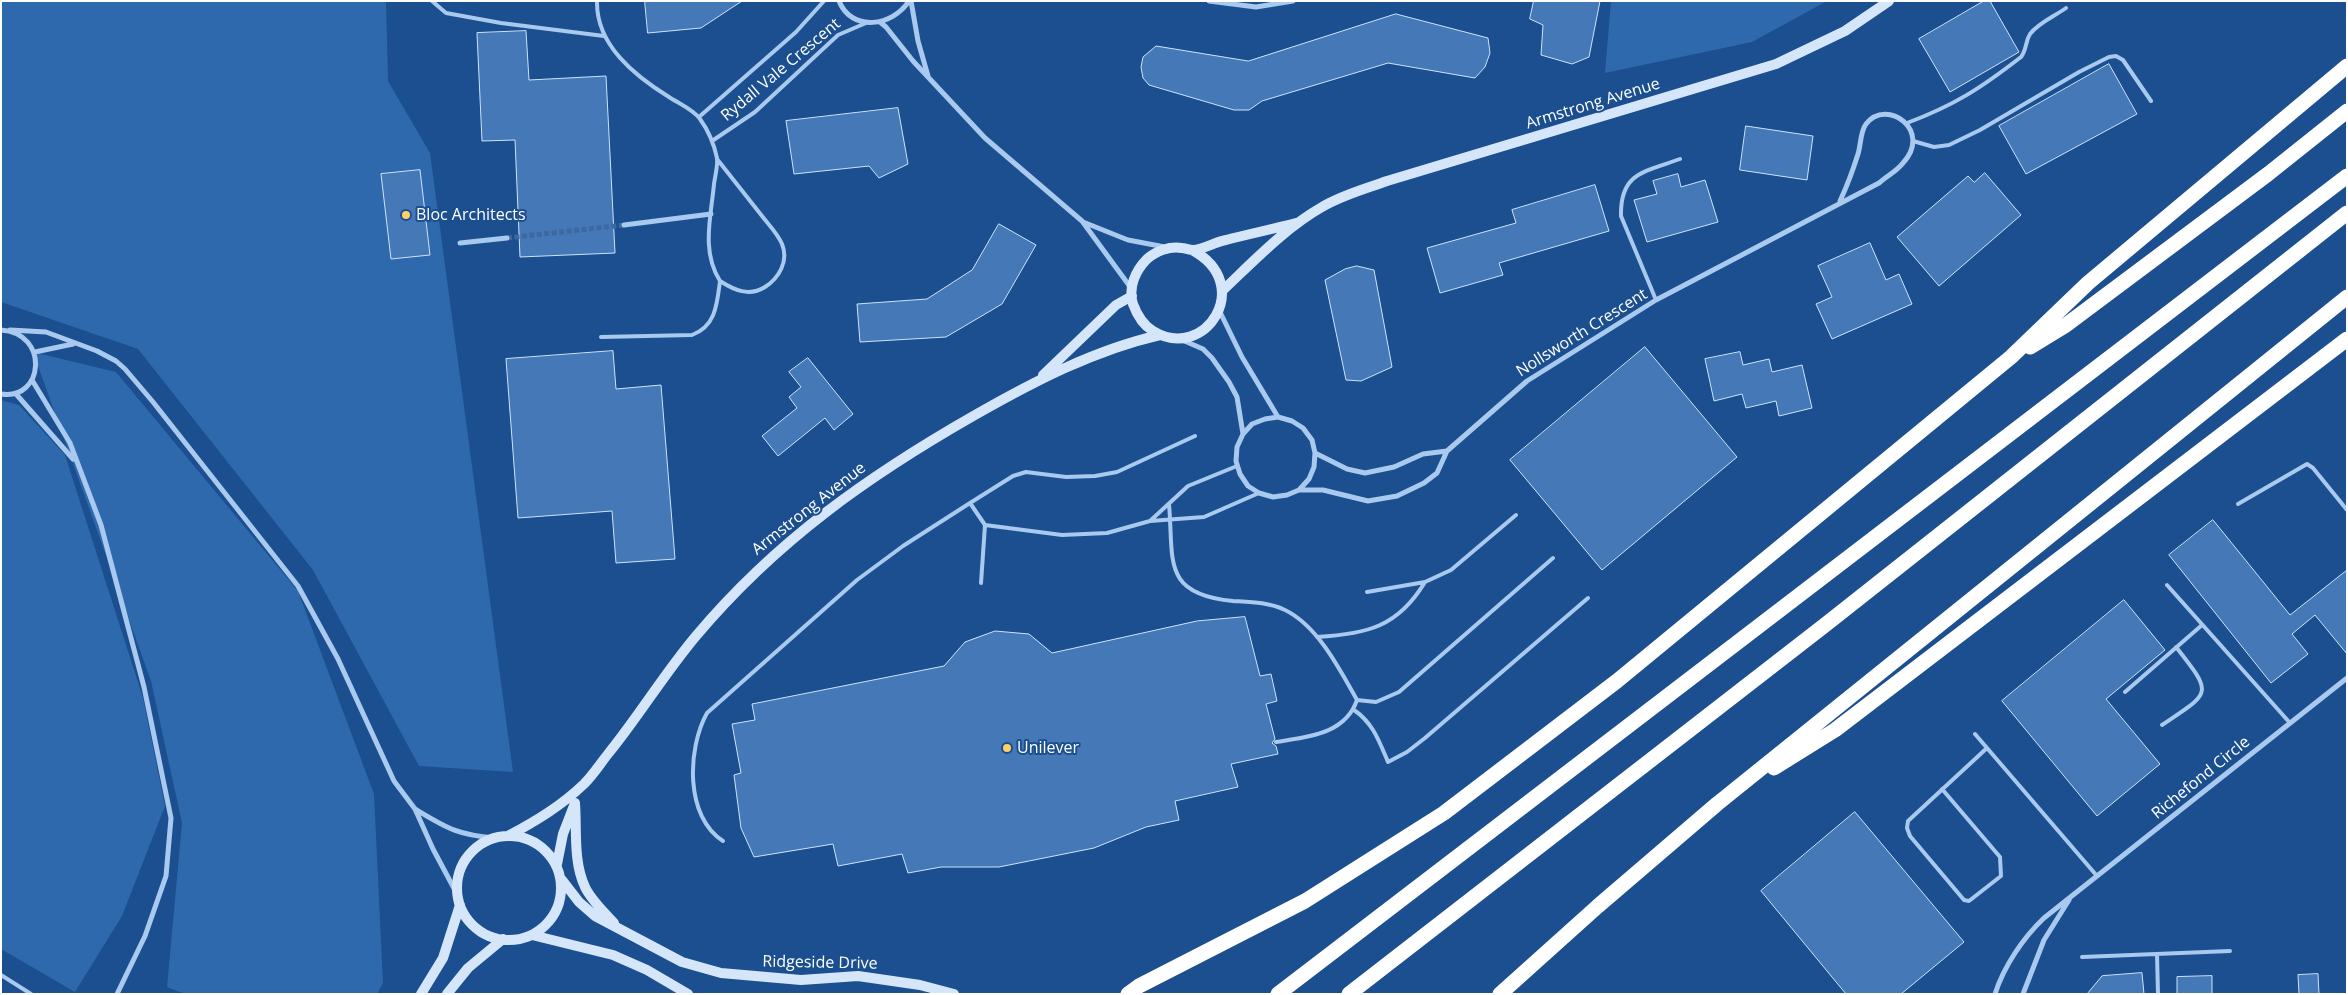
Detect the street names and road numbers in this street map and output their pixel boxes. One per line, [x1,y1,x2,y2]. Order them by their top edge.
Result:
street label: Rydall Vale Crescent [717,14,845,126]
street label: Armstrong Avenue [1524,74,1662,134]
street label: Nollsworth Crescent [1513,285,1651,381]
street label: Armstrong Avenue [748,459,870,559]
street label: Richefond Circle [2148,733,2254,823]
street label: Ridgeside Drive [762,952,878,974]

